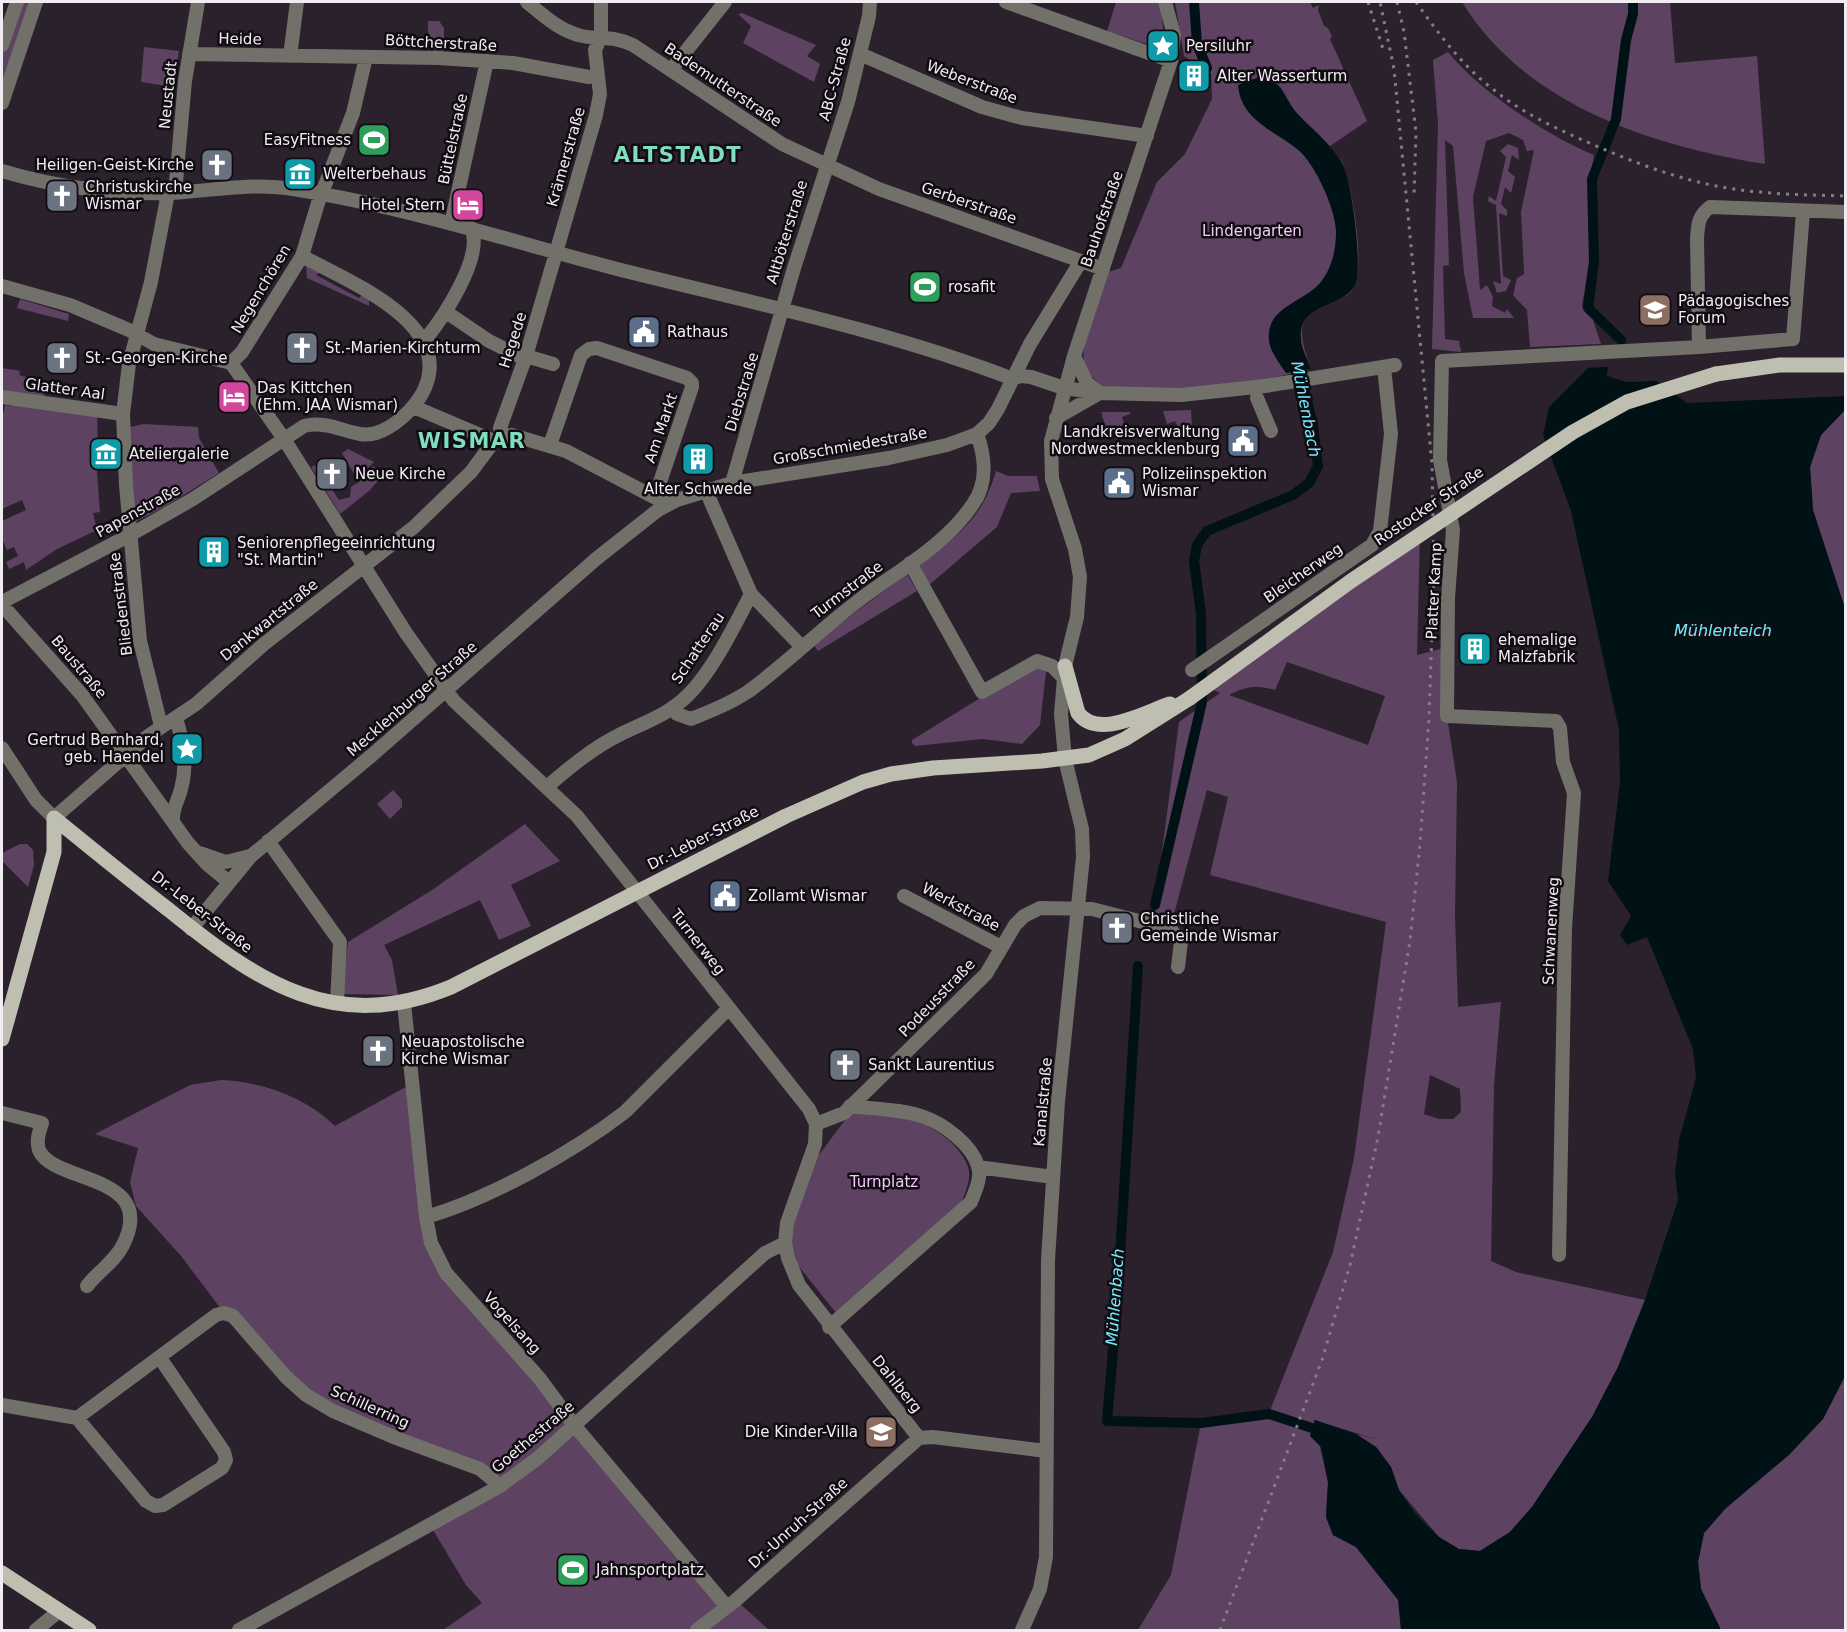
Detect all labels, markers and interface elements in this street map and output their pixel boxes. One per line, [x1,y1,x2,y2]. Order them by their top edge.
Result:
place icon: Persiluhr [1145,28,1181,64]
street label: Heide [218,30,262,48]
street label: Böttcherstraße [385,31,497,55]
street label: ABC-Straße [815,35,855,123]
place label: Persiluhr [1186,37,1252,55]
street label: Bademutterstraße [661,39,785,131]
street label: Weberstraße [924,56,1020,108]
building icon: Alter Wasserturm [1176,58,1212,94]
street label: Neustadt [155,60,181,130]
place label: Alter Wasserturm [1217,67,1347,85]
street label: Büttelstraße [435,92,471,186]
street label: Krämerstraße [543,105,589,209]
sports icon: EasyFitness [356,122,392,158]
place label: EasyFitness [264,131,351,149]
district label: ALTSTADT [614,143,742,167]
church icon: Heiligen-Geist-Kirche [199,147,235,183]
place label: Heiligen-Geist-Kirche [36,156,194,174]
museum icon: Welterbehaus [282,156,318,192]
place label: Welterbehaus [323,165,427,183]
street label: Bauhofstraße [1077,168,1127,270]
church icon: Christuskirche Wismar [44,178,80,214]
place label: Christuskirche Wismar [85,178,192,213]
street label: Altböterstraße [763,178,811,286]
street label: Gerberstraße [919,178,1019,228]
hotel icon: Hotel Stern [450,187,486,223]
place label: Hotel Stern [360,196,445,214]
park label: Lindengarten [1202,222,1302,240]
street label: Negenchören [227,241,295,337]
sports icon: rosafit [907,269,943,305]
place label: rosafit [948,278,995,296]
school or university icon: Pädagogisches Forum [1637,292,1673,328]
place label: Pädagogisches Forum [1678,292,1789,327]
street label: Hegede [495,310,531,370]
public building icon: Rathaus [626,314,662,350]
place label: Rathaus [667,323,728,341]
church icon: St.-Marien-Kirchturm [284,330,320,366]
place label: St.-Marien-Kirchturm [325,339,481,357]
church icon: St.-Georgen-Kirche [44,340,80,376]
place label: St.-Georgen-Kirche [85,349,228,367]
street label: Diebstraße [721,350,763,434]
water label: Mühlenbach [1287,359,1325,459]
street label: Glatter Aal [24,374,106,404]
hotel icon: Das Kittchen (Ehm. JAA Wismar) [216,379,252,415]
place label: Das Kittchen (Ehm. JAA Wismar) [257,379,398,414]
street label: Am Markt [641,391,681,465]
place label: Landkreisverwaltung Nordwestmecklenburg [1051,423,1220,458]
public building icon: Landkreisverwaltung Nordwestmecklenburg [1225,423,1261,459]
street label: Großschmiedestraße [772,424,928,468]
district label: WISMAR [418,429,526,453]
museum icon: Ateliergalerie [88,436,124,472]
building icon: Alter Schwede [680,441,716,477]
place label: Ateliergalerie [129,445,229,463]
church icon: Neue Kirche [314,456,350,492]
street label: Rostocker Straße [1371,463,1487,549]
place label: Neue Kirche [355,465,446,483]
public building icon: Polizeiinspektion Wismar [1101,465,1137,501]
place label: Polizeiinspektion Wismar [1142,465,1267,500]
street label: Papenstraße [93,480,183,542]
place label: Alter Schwede [644,480,752,498]
building icon: Seniorenpflegeeinrichtung "St. Martin" [196,534,232,570]
place label: Seniorenpflegeeinrichtung "St. Martin" [237,534,436,569]
street label: Bleicherweg [1260,539,1346,607]
street label: Platter Kamp [1422,542,1446,640]
street label: Bliedenstraße [106,551,136,657]
street label: Turmstraße [807,557,886,623]
street label: Dankwartstraße [217,575,321,665]
street label: Schatterau [668,609,728,687]
water label: Mühlenteich [1674,621,1772,640]
building icon: ehemalige Malzfabrik [1457,631,1493,667]
place label: ehemalige Malzfabrik [1498,631,1577,666]
street label: Baustraße [47,632,111,702]
street label: Mecklenburger Straße [343,638,481,760]
place label: Gertrud Bernhard, geb. Haendel [27,731,164,766]
place icon: Gertrud Bernhard, geb. Haendel [169,731,205,767]
street label: Dr.-Leber-Straße [644,802,762,874]
street label: Dr.-Leber-Straße [148,867,256,957]
street label: Schwanenweg [1539,877,1563,985]
public building icon: Zollamt Wismar [707,878,743,914]
street label: Werkstraße [919,879,1003,935]
place label: Zollamt Wismar [748,887,868,905]
street label: Turnerweg [666,905,729,978]
church icon: Christliche Gemeinde Wismar [1099,910,1135,946]
place label: Christliche Gemeinde Wismar [1140,910,1279,945]
street label: Podeusstraße [895,955,979,1041]
church icon: Neuapostolische Kirche Wismar [360,1033,396,1069]
place label: Neuapostolische Kirche Wismar [401,1033,525,1068]
church icon: Sankt Laurentius [827,1047,863,1083]
place label: Sankt Laurentius [868,1056,995,1074]
street label: Kanalstraße [1030,1057,1056,1147]
park label: Turnplatz [849,1173,918,1191]
water label: Mühlenbach [1102,1248,1128,1346]
street label: Vogelsang [479,1288,545,1358]
street label: Dahlberg [868,1352,926,1416]
street label: Schillerring [328,1382,412,1432]
street label: Goethestraße [488,1397,578,1477]
school or university icon: Die Kinder-Villa [863,1414,899,1450]
place label: Die Kinder-Villa [745,1423,858,1441]
street label: Dr.-Unruh-Straße [745,1474,851,1572]
sports icon: Jahnsportplatz [555,1552,591,1588]
place label: Jahnsportplatz [595,1561,704,1579]

